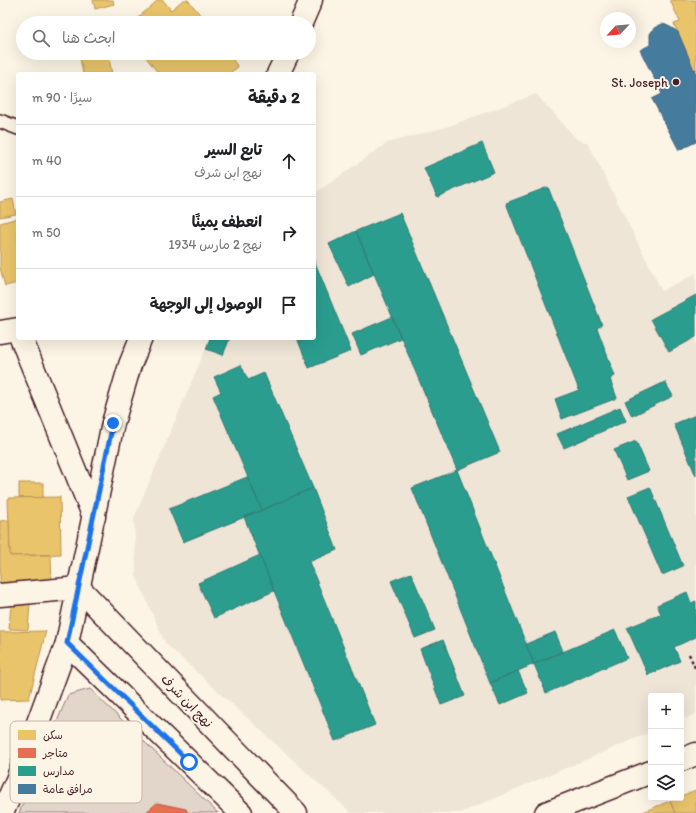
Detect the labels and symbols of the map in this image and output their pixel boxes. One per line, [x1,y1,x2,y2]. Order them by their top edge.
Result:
north arrow [600,12,636,48]
place label: St. Joseph [611,75,668,90]
marker: St. Joseph [671,77,681,87]
route end [104,414,122,432]
street label: نهج ابن شرف [157,671,216,732]
legend [10,721,142,803]
text: سكن [43,729,63,742]
text: متاجر [42,747,68,760]
route start [180,753,198,771]
text: مدارس [43,765,74,778]
text: مرافق عامة [43,783,93,796]

